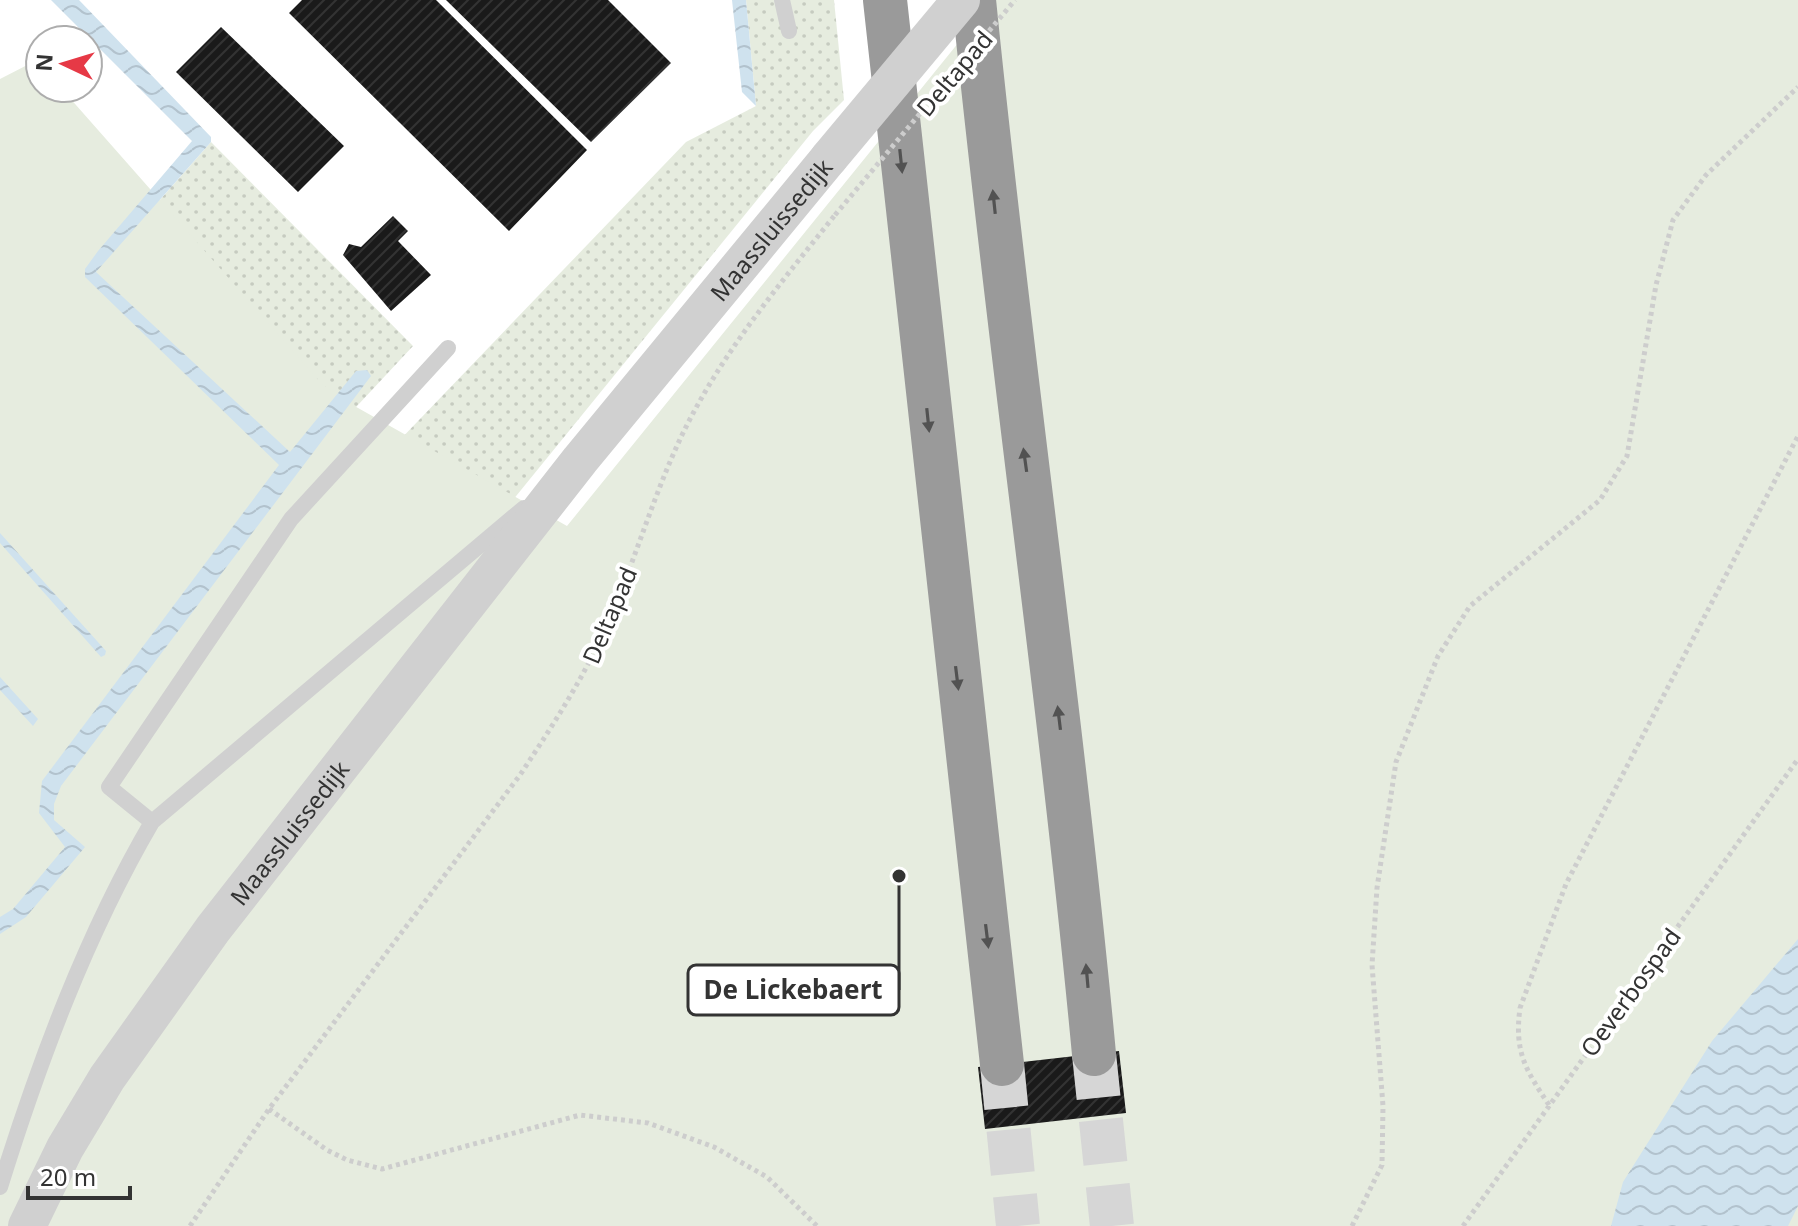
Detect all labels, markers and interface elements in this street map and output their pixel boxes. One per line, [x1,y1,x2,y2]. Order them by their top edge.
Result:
street label: Deltapad [908,23,1000,123]
north arrow [24,24,104,104]
text: N [27,53,59,73]
one-way arrow [895,149,908,174]
street label: Maassluissedijk [702,151,839,307]
one-way arrow [987,189,1000,214]
one-way arrow [922,408,935,433]
one-way arrow [1018,447,1031,472]
street label: Deltapad [574,561,644,669]
one-way arrow [951,666,964,691]
one-way arrow [1052,705,1065,730]
street label: Maassluissedijk [222,753,356,912]
street label: Oeverbospad [1572,921,1688,1063]
one-way arrow [981,924,994,949]
one-way arrow [1080,963,1093,988]
callout: De Lickebaert [688,965,899,1015]
text: De Lickebaert [703,971,883,1007]
scale bar [28,1150,130,1200]
text: 20 m [40,1160,96,1193]

